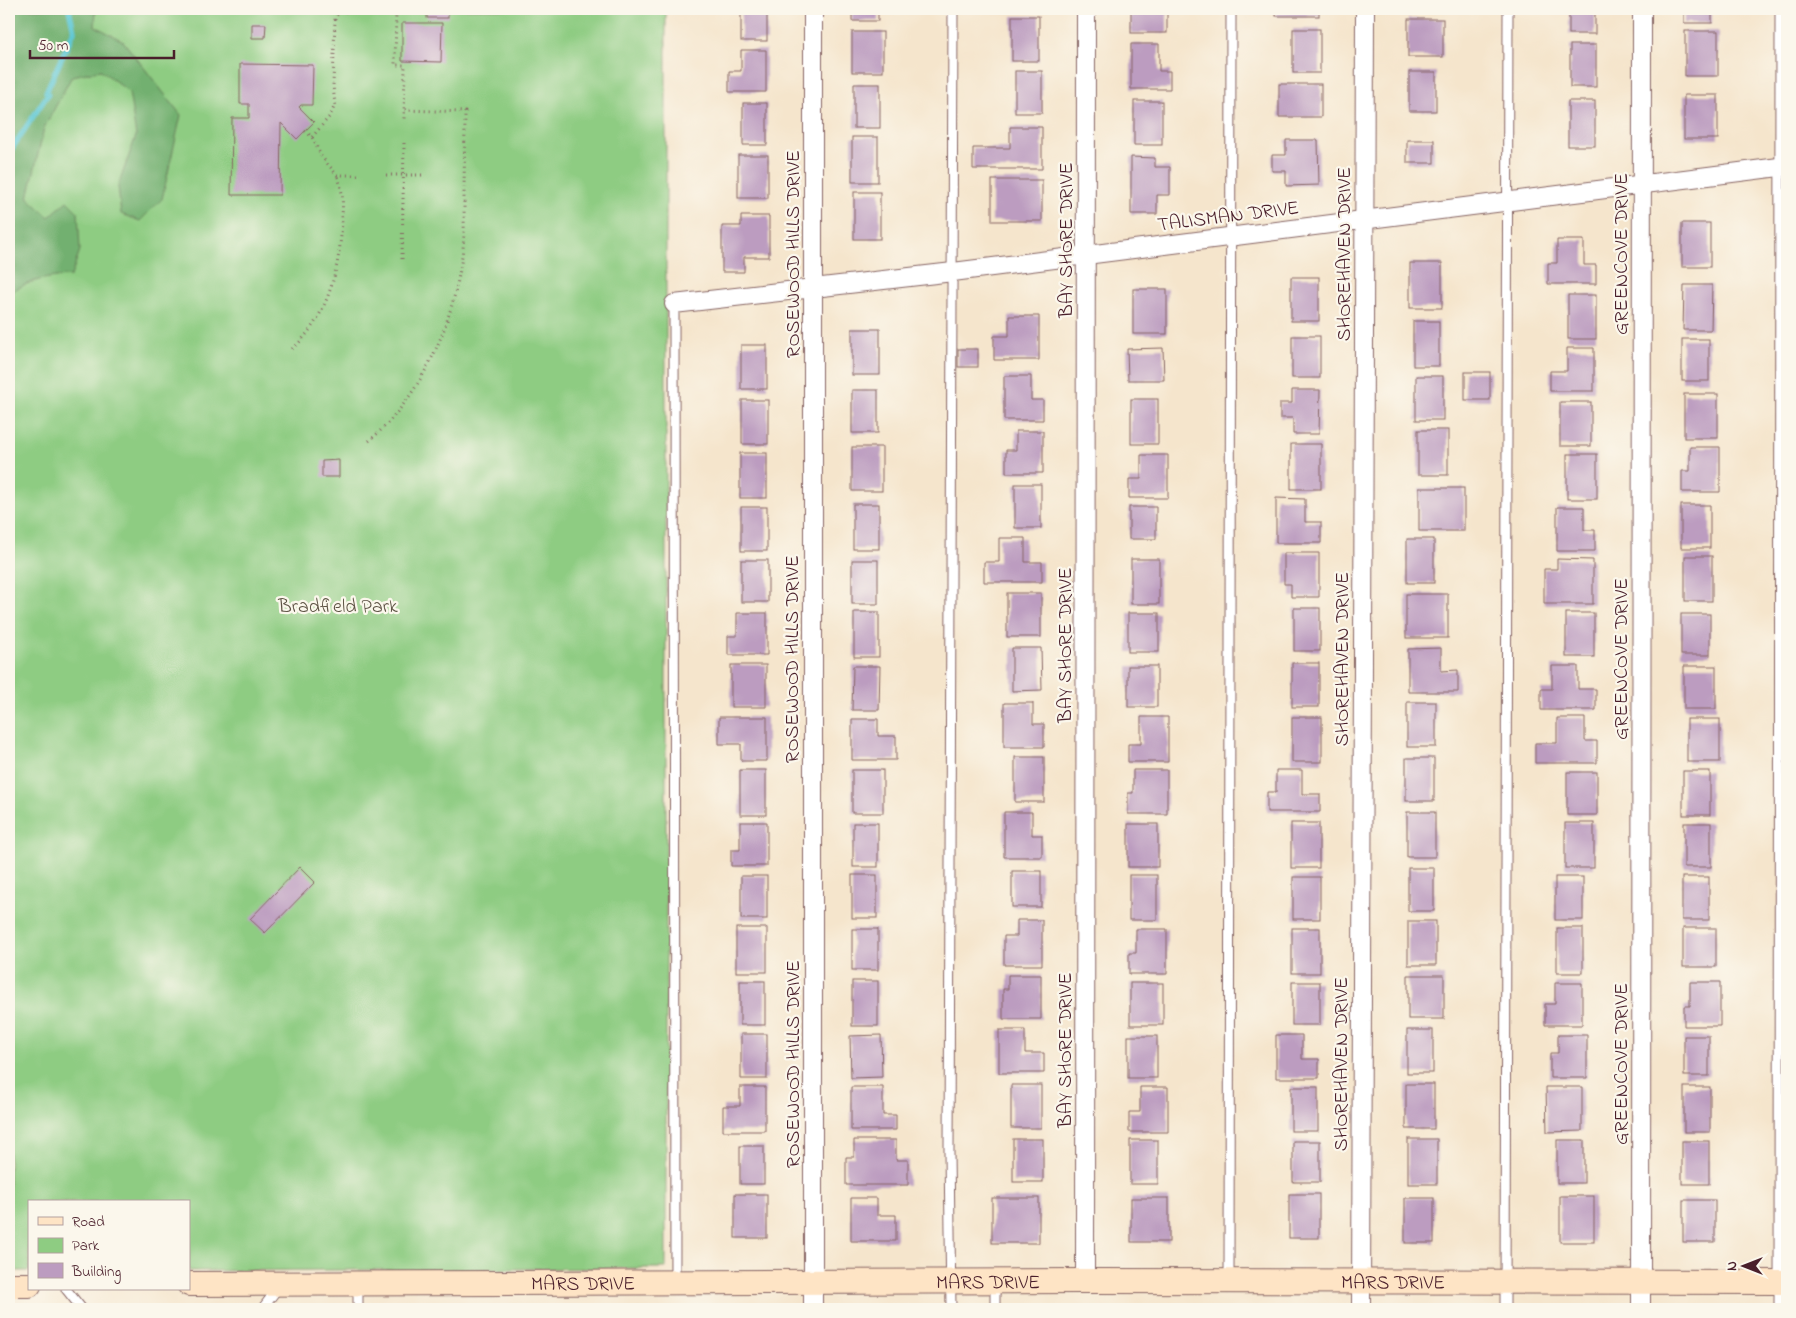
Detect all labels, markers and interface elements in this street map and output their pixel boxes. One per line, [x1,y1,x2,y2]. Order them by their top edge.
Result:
scale bar [30,28,174,60]
text: 50 m [38,35,69,57]
street label: ROSEWOOD HILLS DRIVE [780,150,809,358]
street label: BAY SHORE DRIVE [1053,162,1082,319]
street label: SHOREHAVEN DRIVE [1331,167,1360,341]
street label: GREENCOVE DRIVE [1608,173,1637,335]
street label: TALISMAN DRIVE [1156,194,1301,241]
street label: ROSEWOOD HILLS DRIVE [779,555,808,763]
street label: BAY SHORE DRIVE [1052,567,1081,724]
street label: SHOREHAVEN DRIVE [1329,572,1358,746]
street label: GREENCOVE DRIVE [1608,578,1637,740]
park label: Bradfield Park [277,593,398,622]
street label: ROSEWOOD HILLS DRIVE [780,960,809,1168]
street label: BAY SHORE DRIVE [1052,972,1081,1129]
street label: SHOREHAVEN DRIVE [1328,977,1357,1151]
street label: GREENCOVE DRIVE [1608,983,1637,1145]
legend [28,1200,190,1290]
text: Road [72,1211,105,1233]
text: Park [72,1235,100,1257]
north arrow [1718,1240,1768,1290]
text: Building [71,1261,121,1284]
text: N [1722,1261,1743,1271]
street label: MARS DRIVE [936,1269,1040,1298]
street label: MARS DRIVE [1341,1269,1445,1299]
street label: MARS DRIVE [531,1271,635,1300]

